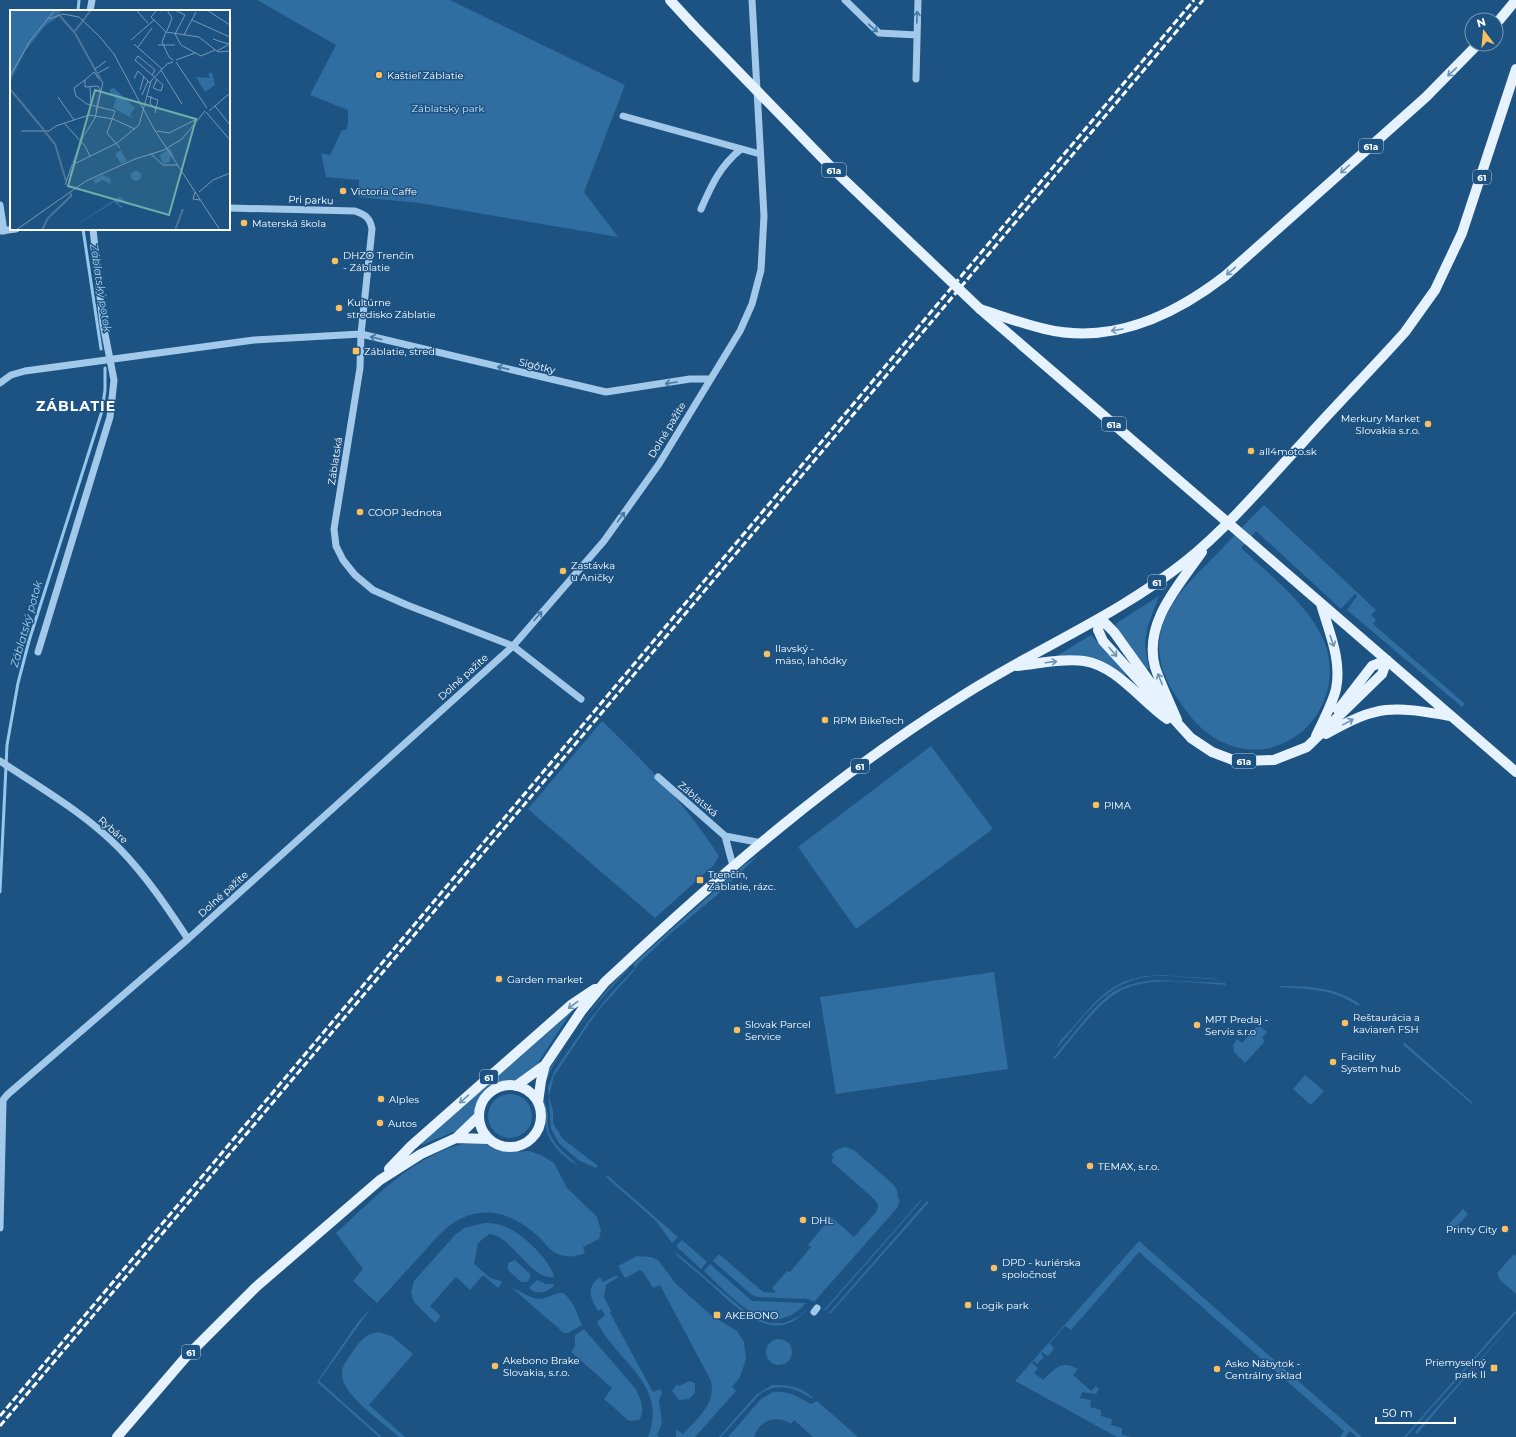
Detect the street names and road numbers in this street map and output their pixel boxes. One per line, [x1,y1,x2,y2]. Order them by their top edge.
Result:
road number: 61a [1359,139,1383,153]
road number: 61a [822,163,846,177]
road number: 61 [1473,170,1491,184]
street label: Pri parku [288,193,334,207]
street label: Sigôtky [517,355,557,377]
street label: Dolné pažite [645,400,689,460]
road number: 61a [1102,417,1126,431]
street label: Záblatská [325,436,345,486]
road number: 61 [1148,575,1166,589]
street label: Dolné pažite [435,651,491,703]
road number: 61a [1232,754,1256,768]
road number: 61 [851,759,869,773]
street label: Záblatská [675,778,721,820]
street label: Rybáre [95,814,131,846]
street label: Dolné pažite [195,868,251,920]
road number: 61 [480,1070,498,1084]
road number: 61 [182,1345,200,1359]

